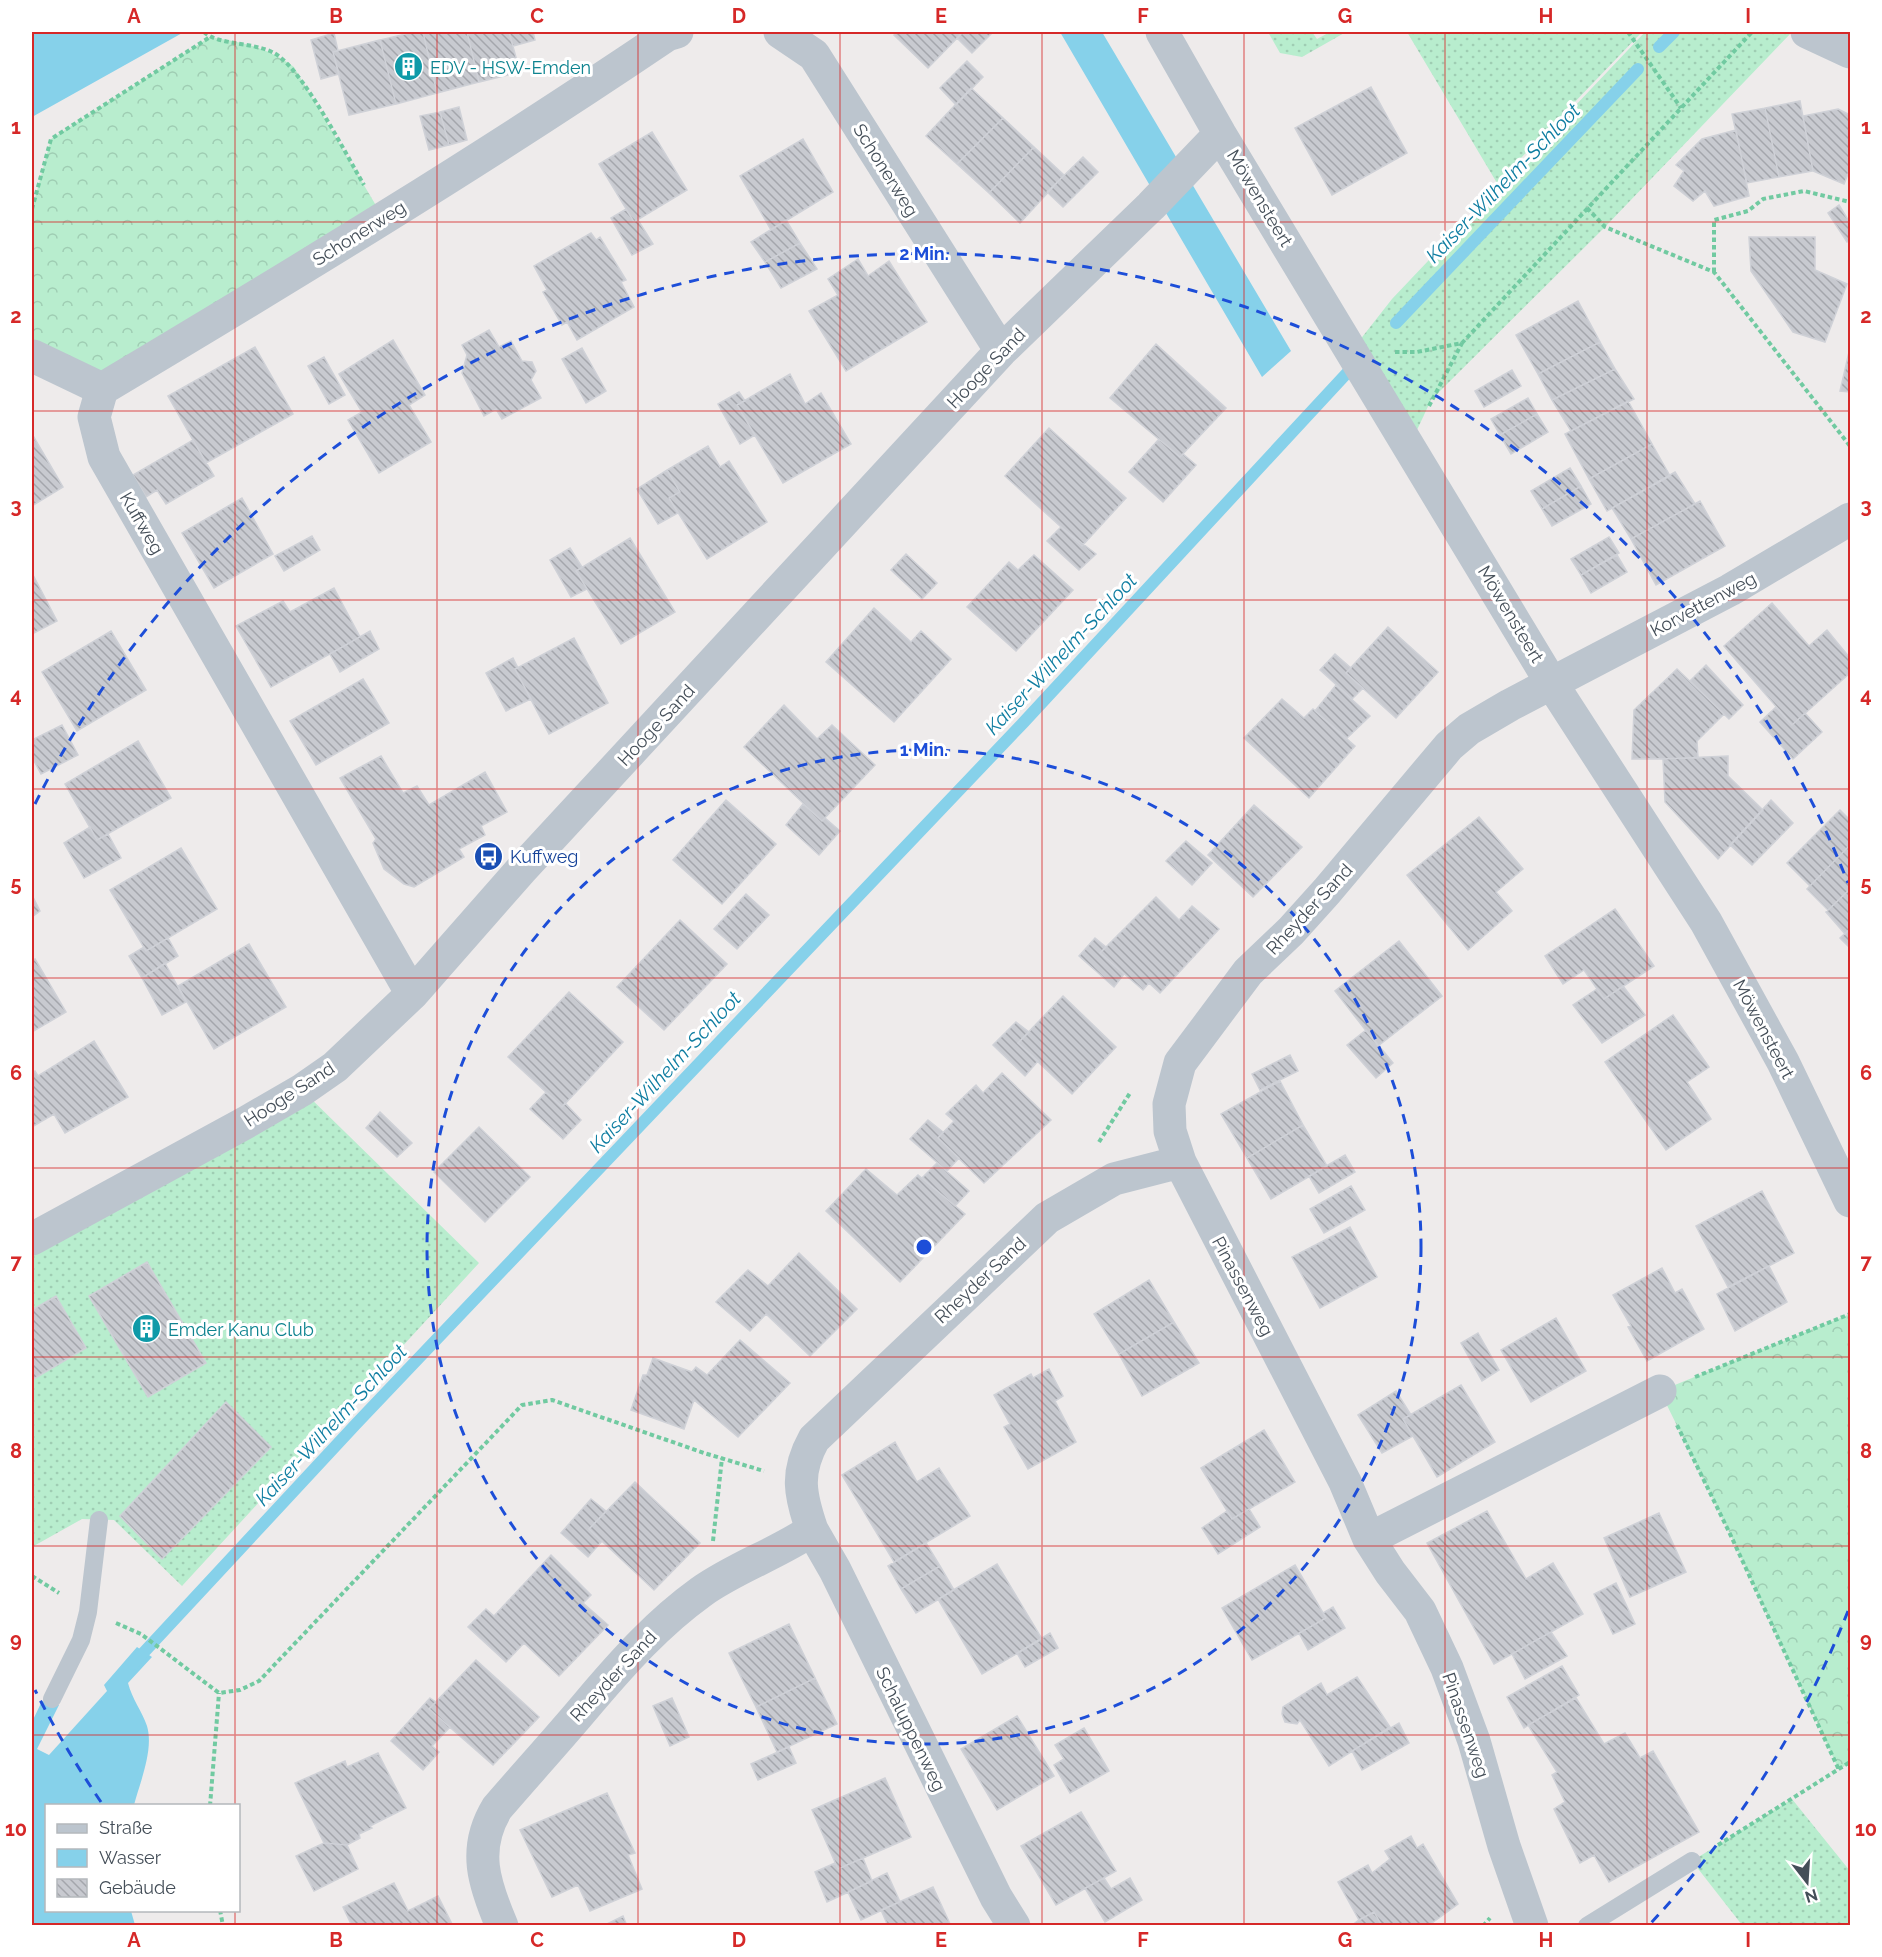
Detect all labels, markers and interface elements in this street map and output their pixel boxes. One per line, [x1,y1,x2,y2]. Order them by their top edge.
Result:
text: A [127,4,141,28]
text: B [329,4,343,28]
text: C [530,4,544,28]
text: D [732,4,746,28]
text: E [935,4,947,28]
text: F [1137,4,1149,28]
text: G [1338,4,1352,28]
text: H [1539,4,1553,28]
text: I [1745,4,1751,28]
building icon: EDV - HSW-Emden [393,51,425,83]
place label: EDV - HSW-Emden [430,57,591,78]
water label: Kaiser-Wilhelm-Schloot [1421,98,1585,267]
text: 1 [11,115,21,139]
text: 1 [1861,115,1871,139]
street label: Schonerweg [849,120,923,220]
street label: Möwensteert [1223,146,1297,250]
street label: Schonerweg [309,196,409,270]
text: 2 Min. [899,243,949,264]
text: 2 [10,304,22,328]
text: 2 [1860,304,1872,328]
street label: Hooge Sand [943,324,1029,412]
street label: Kuffweg [116,488,168,558]
text: 3 [10,494,22,518]
text: 3 [1860,494,1872,518]
street label: Möwensteert [1474,562,1548,666]
street label: Korvettenweg [1647,567,1759,641]
water label: Kaiser-Wilhelm-Schloot [980,568,1142,740]
street label: Hooge Sand [613,680,699,770]
text: 4 [10,683,22,707]
text: 4 [1860,683,1872,707]
text: 1 Min. [900,739,948,760]
bus stop icon: Kuffweg [473,840,505,872]
place label: Kuffweg [510,846,578,867]
street label: Rheyder Sand [1262,859,1356,959]
text: 5 [10,872,22,896]
text: 5 [1860,872,1872,896]
street label: Möwensteert [1729,976,1799,1082]
water label: Kaiser-Wilhelm-Schloot [584,986,746,1158]
street label: Hooge Sand [240,1057,338,1131]
text: 6 [10,1061,22,1085]
text: 6 [1860,1061,1872,1085]
street label: Rheyder Sand [930,1233,1030,1327]
street label: Pinassenweg [1208,1233,1278,1339]
centre of rings [914,1237,934,1257]
text: 7 [10,1250,22,1274]
text: 7 [1860,1250,1872,1274]
building icon: Emder Kanu Club [131,1313,163,1345]
place label: Emder Kanu Club [168,1319,314,1340]
water label: Kaiser-Wilhelm-Schloot [250,1339,412,1511]
text: 8 [10,1439,22,1463]
text: 8 [1860,1439,1872,1463]
street label: Rheyder Sand [566,1626,660,1726]
text: 9 [10,1628,22,1652]
text: 9 [1860,1628,1872,1652]
street label: Schaluppenweg [872,1663,950,1795]
street label: Pinassenweg [1438,1670,1494,1780]
legend [45,1804,240,1912]
text: 10 [5,1817,27,1841]
text: Straße [99,1817,153,1838]
text: 10 [1855,1817,1877,1841]
text: Wasser [99,1847,162,1868]
north arrow [1777,1852,1837,1912]
text: Gebäude [99,1877,176,1898]
text: N [1803,1885,1820,1907]
text: A [127,1928,141,1952]
text: B [329,1928,343,1952]
text: C [530,1928,544,1952]
text: D [732,1928,746,1952]
text: E [935,1928,947,1952]
text: F [1137,1928,1149,1952]
text: G [1338,1928,1352,1952]
text: H [1539,1928,1553,1952]
text: I [1745,1928,1751,1952]

